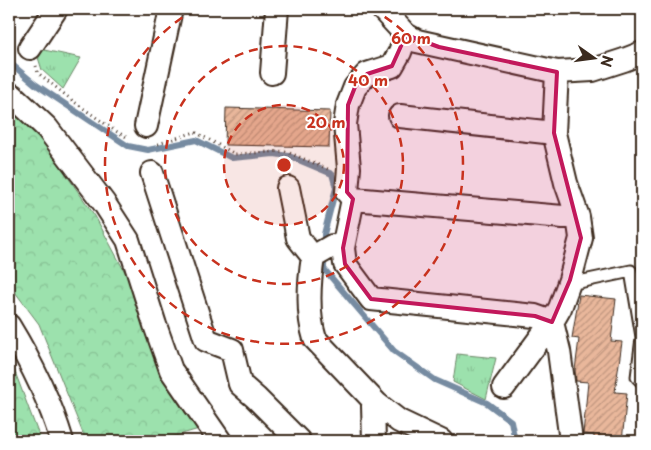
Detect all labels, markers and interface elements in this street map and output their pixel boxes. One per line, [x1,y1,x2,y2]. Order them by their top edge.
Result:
text: 60 m [391,26,431,49]
north arrow [568,32,618,82]
text: N [596,53,619,69]
text: 40 m [348,68,388,91]
text: 20 m [307,110,345,133]
centre of rings [275,156,293,174]

